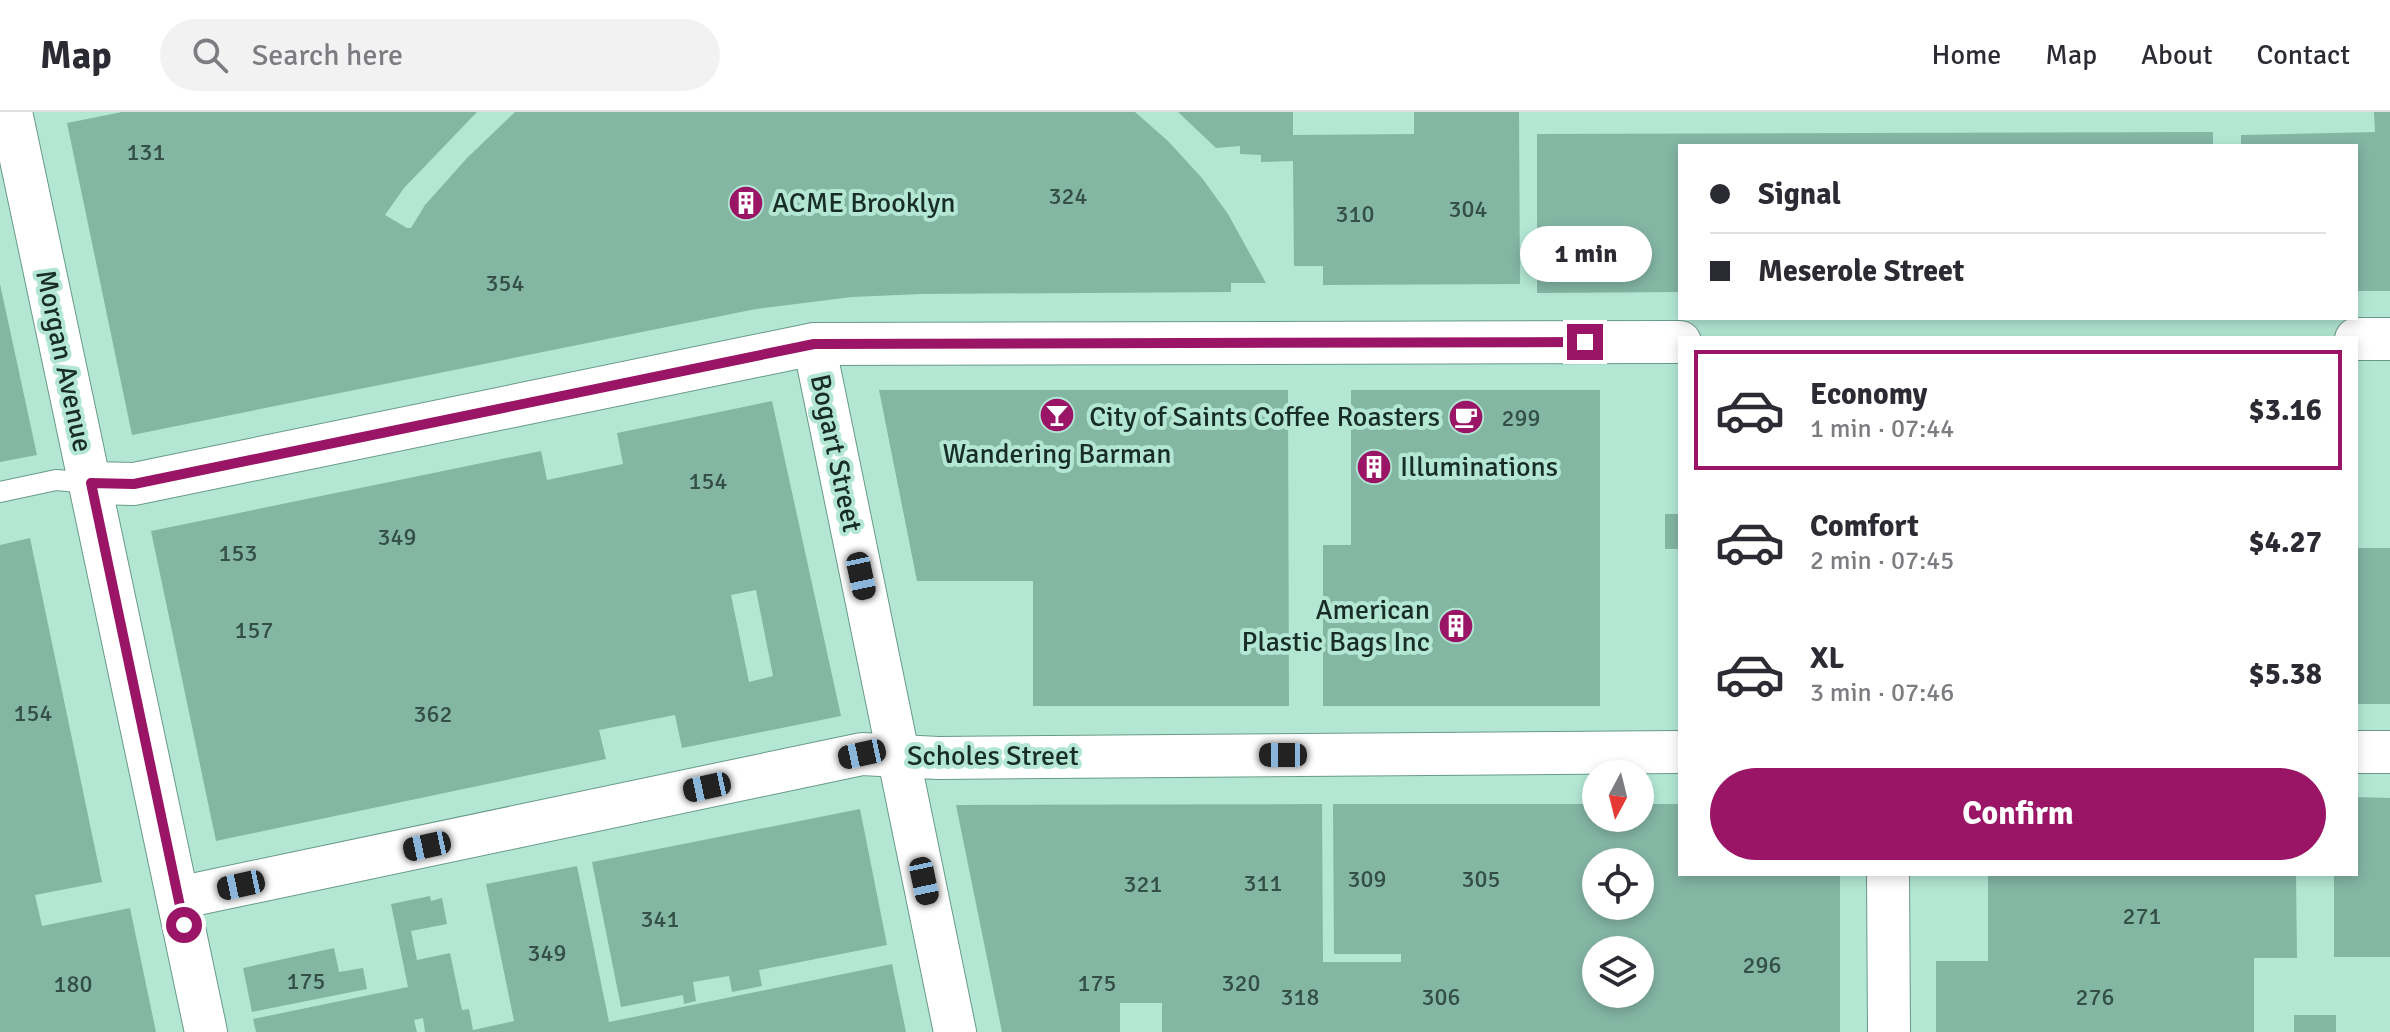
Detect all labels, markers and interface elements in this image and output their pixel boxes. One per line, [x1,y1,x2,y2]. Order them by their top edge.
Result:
search box [160,19,720,91]
text: Map [40,32,112,79]
icon: search [188,33,232,77]
text: Search here [252,37,403,74]
text: Home [1932,38,2001,72]
text: Map [2045,38,2097,72]
text: About [2141,38,2213,72]
text: Contact [2257,38,2350,72]
house number: 131 [127,137,165,167]
text: Signal [1758,176,1841,213]
house number: 324 [1049,181,1087,211]
building icon: ACME Brooklyn [727,184,765,222]
place label: ACME Brooklyn [772,186,956,220]
house number: 304 [1449,194,1487,224]
house number: 310 [1336,199,1374,229]
callout: 1 min [1519,226,1651,282]
text: 1 min [1555,238,1617,270]
text: Meserole Street [1758,253,1964,290]
street label: Morgan Avenue [28,267,100,455]
house number: 354 [486,268,524,298]
route end [1567,324,1603,360]
street label: Bogart Street [803,371,869,535]
icon: car [1714,374,1786,446]
text: Economy [1810,376,1927,413]
text: $3.16 [2249,392,2322,429]
bar icon: Wandering Barman [1038,396,1076,434]
cafe icon: City of Saints Coffee Roasters [1447,398,1485,436]
place label: City of Saints Coffee Roasters [1089,400,1440,434]
house number: 299 [1502,403,1540,433]
text: 1 min · 07:44 [1810,413,1954,445]
place label: Wandering Barman [943,437,1171,471]
building icon: Illuminations [1355,448,1393,486]
place label: Illuminations [1400,450,1558,484]
house number: 154 [689,466,727,496]
icon: car [1714,506,1786,578]
text: Comfort [1810,508,1919,545]
house number: 349 [378,522,416,552]
text: $4.27 [2249,524,2322,561]
house number: 153 [219,538,257,568]
text: 2 min · 07:45 [1810,545,1954,577]
car [844,550,878,602]
place label: American Plastic Bags Inc [1242,593,1430,659]
building icon: American Plastic Bags Inc [1437,607,1475,645]
house number: 157 [235,615,273,645]
icon: car [1714,638,1786,710]
text: XL [1810,640,1844,677]
text: $5.38 [2249,656,2322,693]
text: 3 min · 07:46 [1810,677,1954,709]
house number: 154 [14,698,52,728]
house number: 362 [414,699,452,729]
car [836,737,888,771]
street label: Scholes Street [907,739,1079,773]
car [1259,743,1307,767]
north arrow [1582,760,1654,832]
map controls [1582,760,1654,1008]
button: Confirm [1710,768,2326,860]
car [681,770,733,804]
car [401,829,453,863]
button: locate [1582,848,1654,920]
car [907,855,941,907]
house number: 309 [1348,864,1386,894]
house number: 305 [1462,864,1500,894]
car [215,868,267,902]
house number: 311 [1244,868,1282,898]
house number: 321 [1124,869,1162,899]
house number: 271 [2123,901,2161,931]
house number: 341 [641,904,679,934]
route start [166,907,202,943]
button: layers [1582,936,1654,1008]
house number: 349 [528,938,566,968]
house number: 296 [1743,950,1781,980]
house number: 175 [287,966,325,996]
house number: 175 [1078,968,1116,998]
house number: 320 [1222,968,1260,998]
house number: 180 [54,969,92,999]
house number: 318 [1281,982,1319,1012]
house number: 306 [1422,982,1460,1012]
house number: 276 [2076,982,2114,1012]

